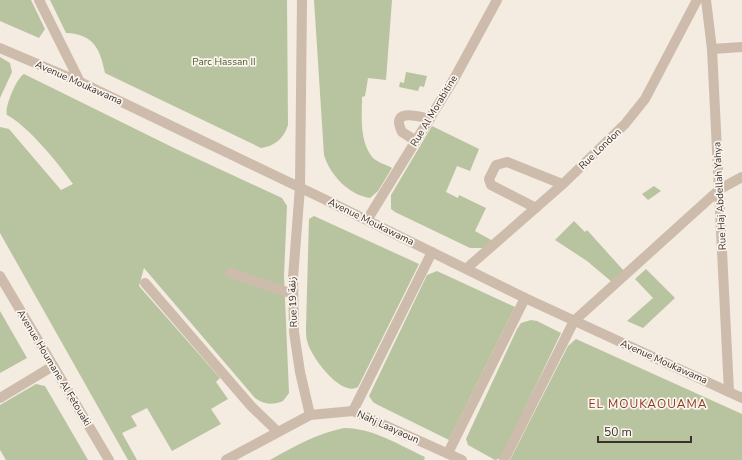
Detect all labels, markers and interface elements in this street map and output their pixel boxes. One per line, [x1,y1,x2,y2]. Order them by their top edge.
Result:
park label: Parc Hassan II [192,55,256,69]
street label: Avenue Moukawama [33,57,125,109]
street label: Rue Al Morabitine [407,73,461,149]
street label: Rue London [576,125,624,173]
street label: Rue Haj Abdellah Yahya [710,142,730,250]
street label: Avenue Moukawama [326,195,416,249]
street label: Rue 19 زنقة [285,276,301,328]
street label: Avenue Houmane Al Fetouaki [14,307,94,429]
street label: Avenue Moukawama [618,336,710,388]
district label: EL MOUKAOUAMA [588,396,708,412]
street label: Nahj Laayaoun [355,407,421,447]
scale bar [598,418,691,444]
text: 50 m [604,424,632,440]

